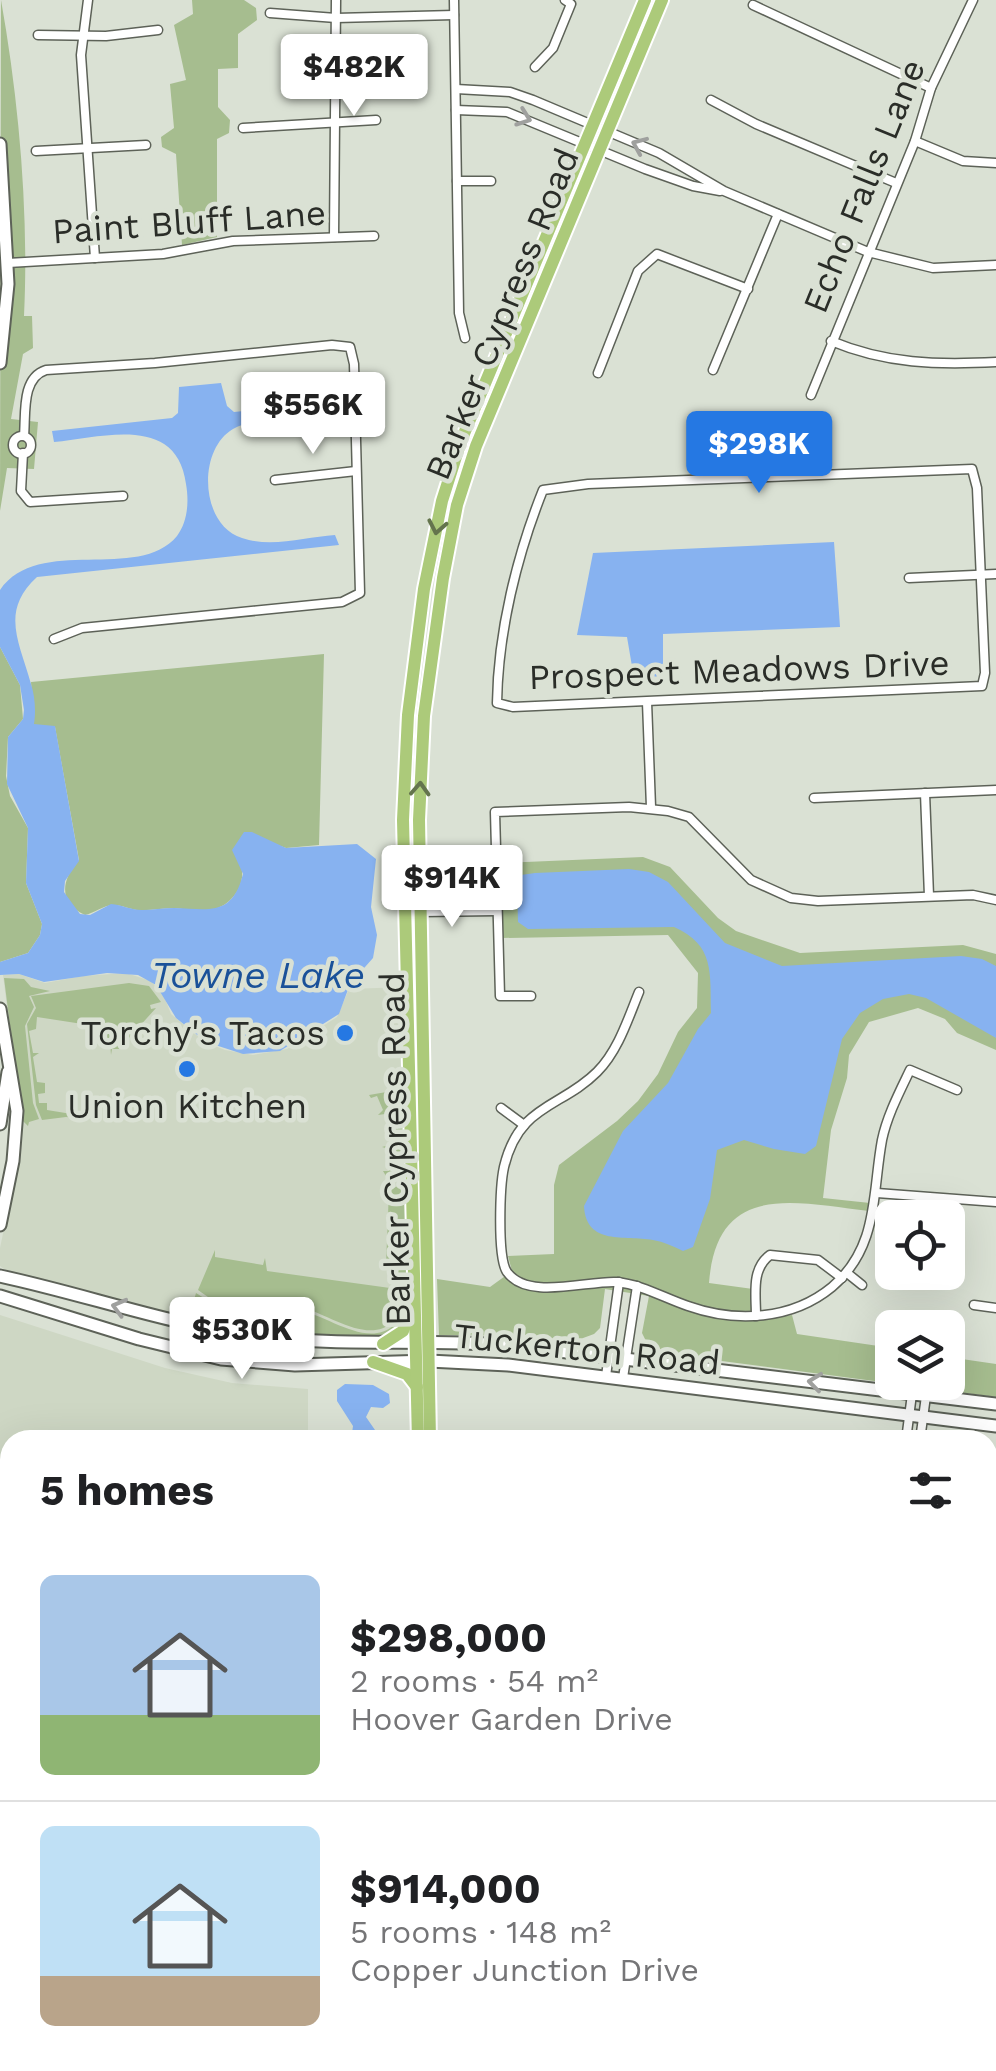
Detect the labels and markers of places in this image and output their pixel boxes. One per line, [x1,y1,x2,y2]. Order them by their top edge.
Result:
pin: $482K [284,34,424,119]
pin: $556K [243,372,383,457]
pin: $298K [689,411,829,496]
pin: $914K [382,845,522,930]
place label: Torchy's Tacos [81,1012,325,1054]
marker: Torchy's Tacos [334,1022,356,1044]
marker: Union Kitchen [176,1058,198,1080]
place label: Union Kitchen [67,1085,307,1127]
pin: $530K [172,1297,312,1382]

